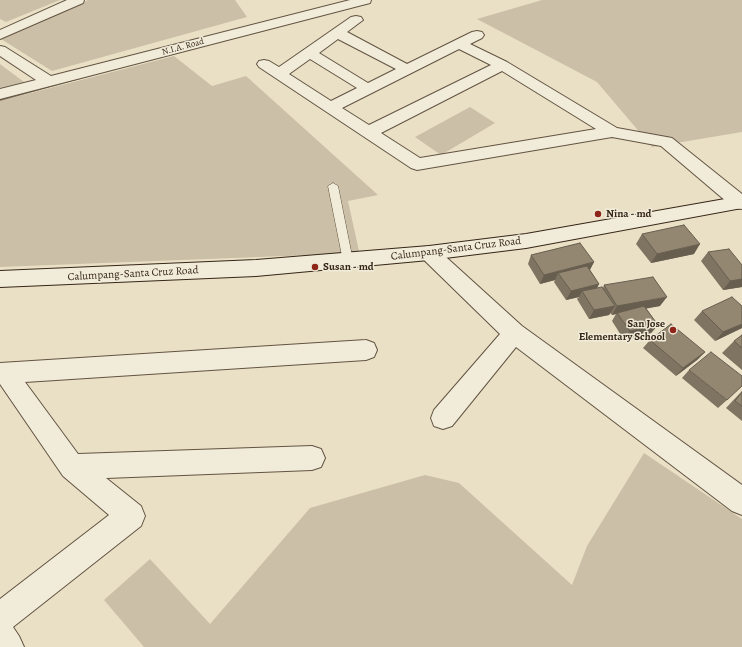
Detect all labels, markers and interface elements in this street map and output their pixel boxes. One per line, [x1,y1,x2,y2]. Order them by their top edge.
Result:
street label: N.I.A. Road [161,36,205,58]
place label: Nina - md [606,207,652,221]
marker: Nina - md [593,209,603,219]
street label: Calumpang-Santa Cruz Road [390,234,522,264]
place label: Susan - md [323,260,374,274]
marker: Susan - md [310,262,320,272]
street label: Calumpang-Santa Cruz Road [67,264,199,284]
place label: San Jose Elementary School [579,317,665,343]
marker: San Jose Elementary School [668,325,678,335]

